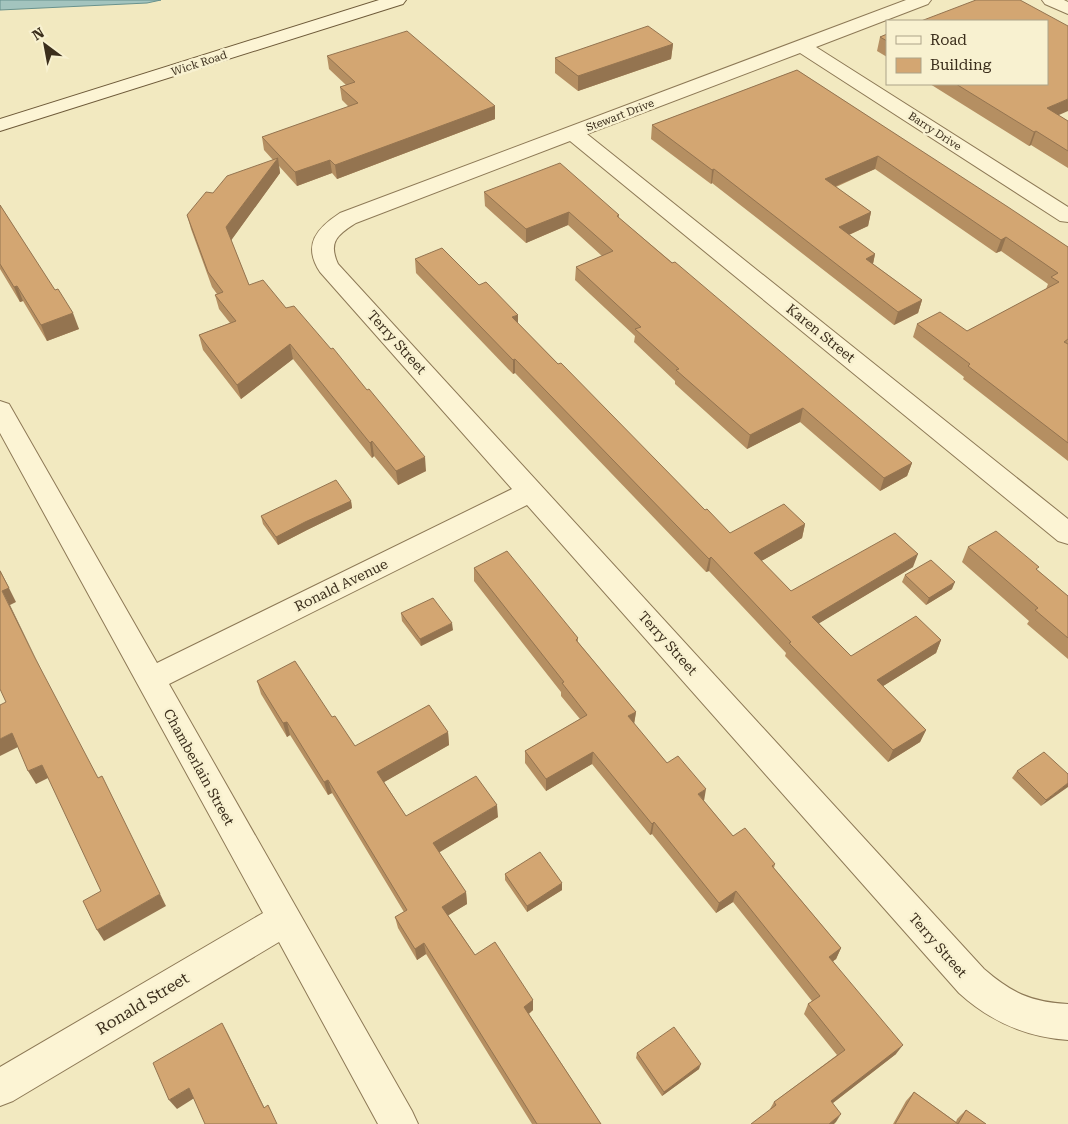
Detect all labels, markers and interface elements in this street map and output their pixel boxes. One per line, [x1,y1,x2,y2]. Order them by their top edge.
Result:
north arrow [20,20,70,70]
legend [886,20,1048,85]
text: N [29,24,47,44]
text: Road [930,31,967,49]
street label: Wick Road [170,48,229,79]
text: Building [930,56,992,74]
street label: Stewart Drive [584,97,656,134]
street label: Barry Drive [906,109,964,153]
street label: Karen Street [783,300,859,366]
street label: Terry Street [364,307,430,377]
street label: Ronald Avenue [292,555,391,614]
street label: Terry Street [635,608,701,678]
street label: Chamberlain Street [160,706,238,828]
street label: Terry Street [906,910,970,980]
street label: Ronald Street [92,968,192,1039]

